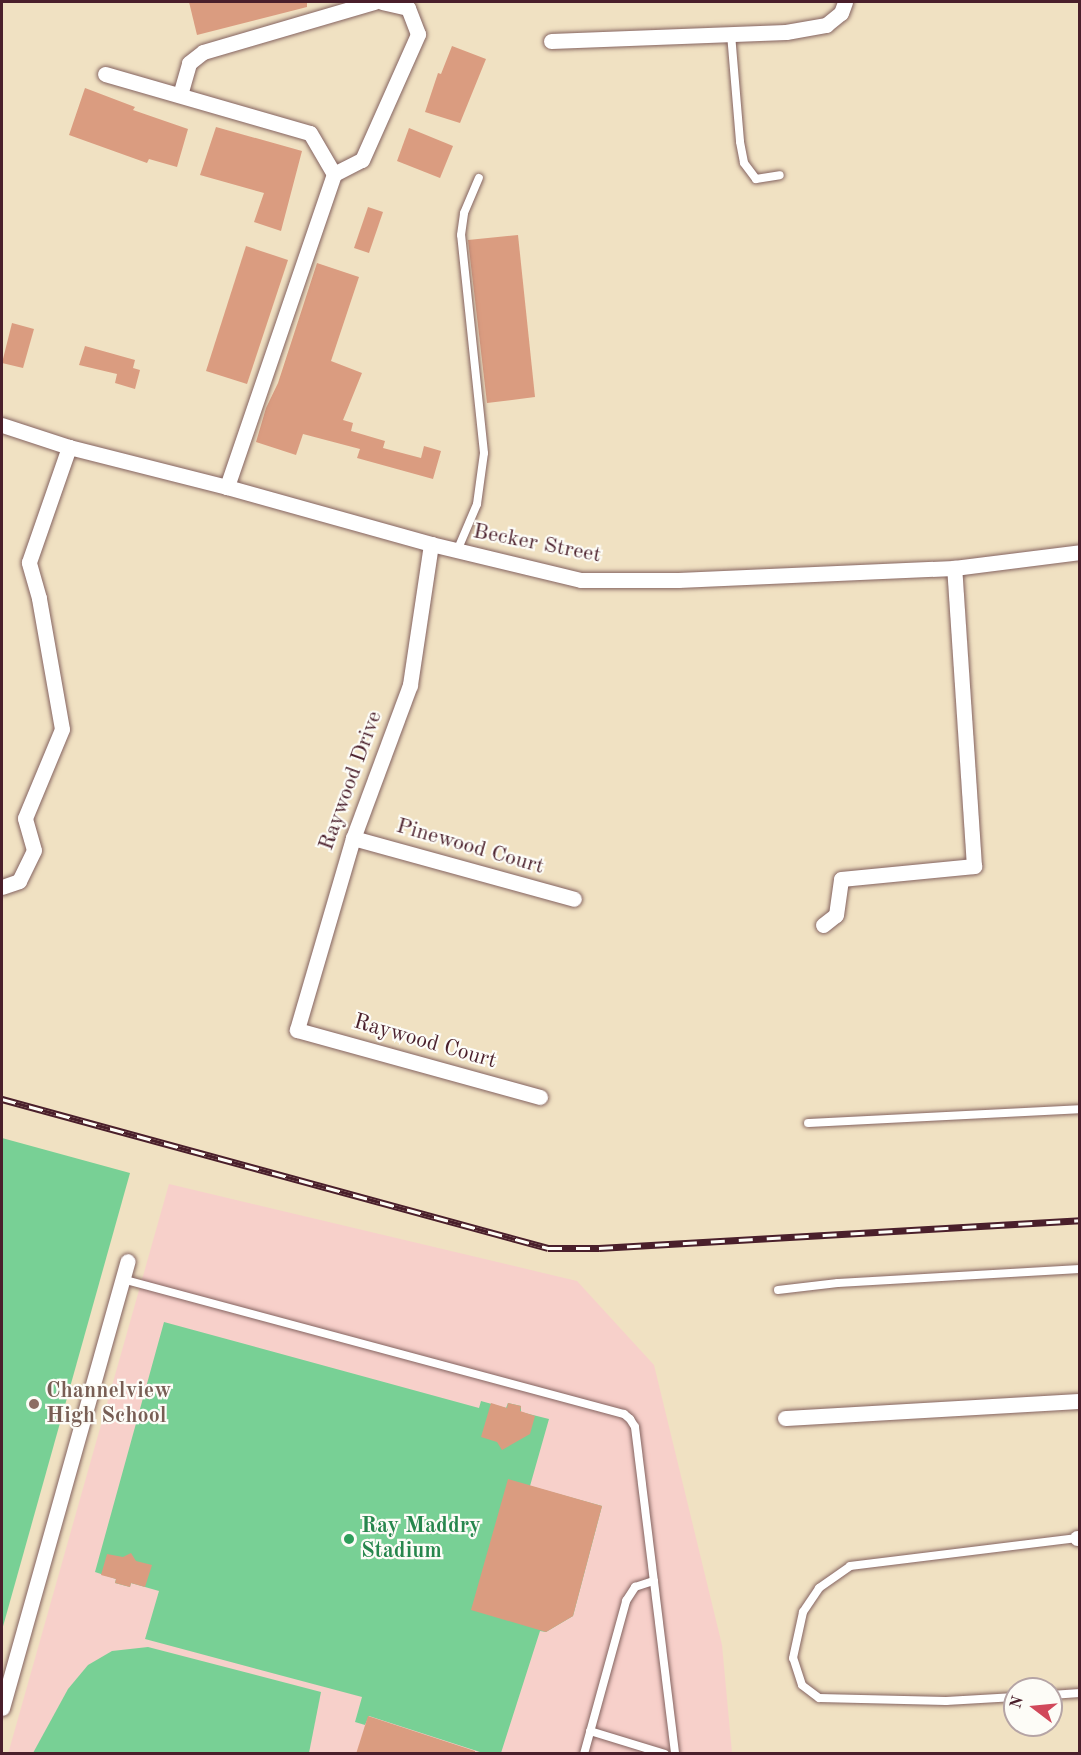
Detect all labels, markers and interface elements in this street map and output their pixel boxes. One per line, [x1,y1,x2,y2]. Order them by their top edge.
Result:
street label: Becker Street [471,519,603,569]
street label: Raywood Drive [314,708,388,854]
street label: Pinewood Court [393,813,547,881]
street label: Raywood Court [350,1009,500,1075]
place label: Channelview High School [46,1378,171,1430]
marker: Channelview High School [27,1397,41,1411]
place label: Ray Maddry Stadium [361,1513,481,1564]
marker: Ray Maddry Stadium [342,1532,356,1546]
north arrow [1003,1677,1063,1737]
text: N [1008,1695,1027,1711]

